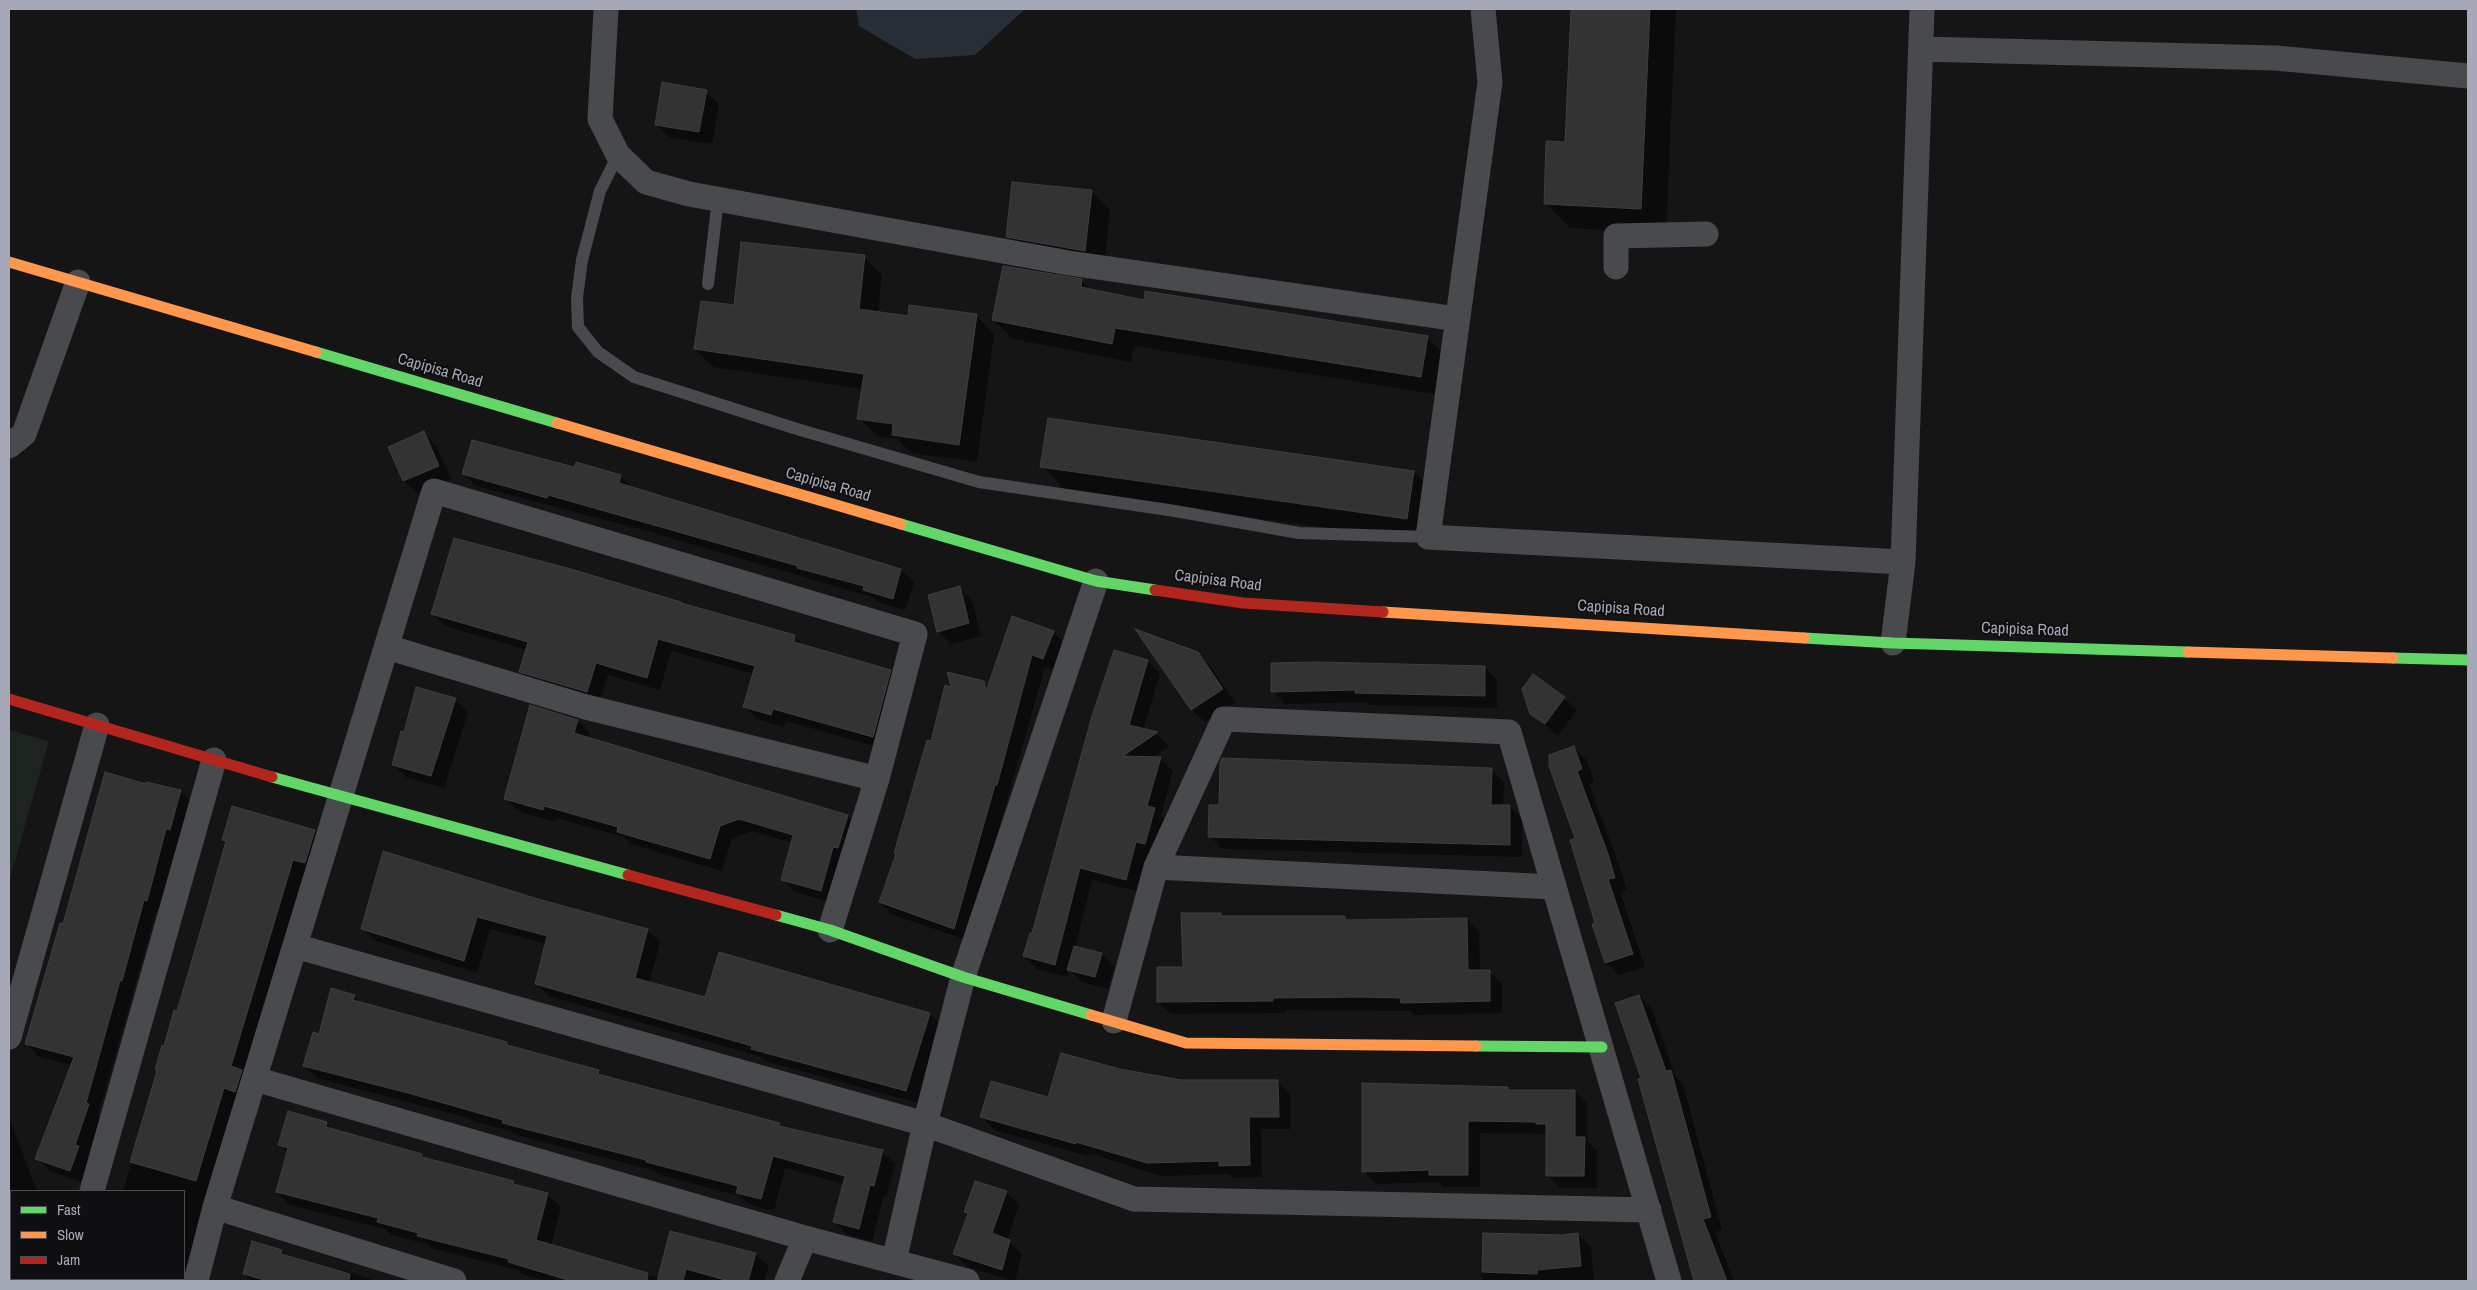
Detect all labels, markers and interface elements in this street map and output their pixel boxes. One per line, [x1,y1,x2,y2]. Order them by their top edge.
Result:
street label: Capipisa Road [395,350,485,392]
street label: Capipisa Road [783,464,873,506]
street label: Capipisa Road [1173,566,1263,596]
street label: Capipisa Road [1577,596,1665,622]
street label: Capipisa Road [1981,619,2069,641]
legend [10,1190,185,1280]
text: Fast [57,1199,80,1220]
text: Slow [57,1224,84,1245]
text: Jam [57,1249,80,1270]

